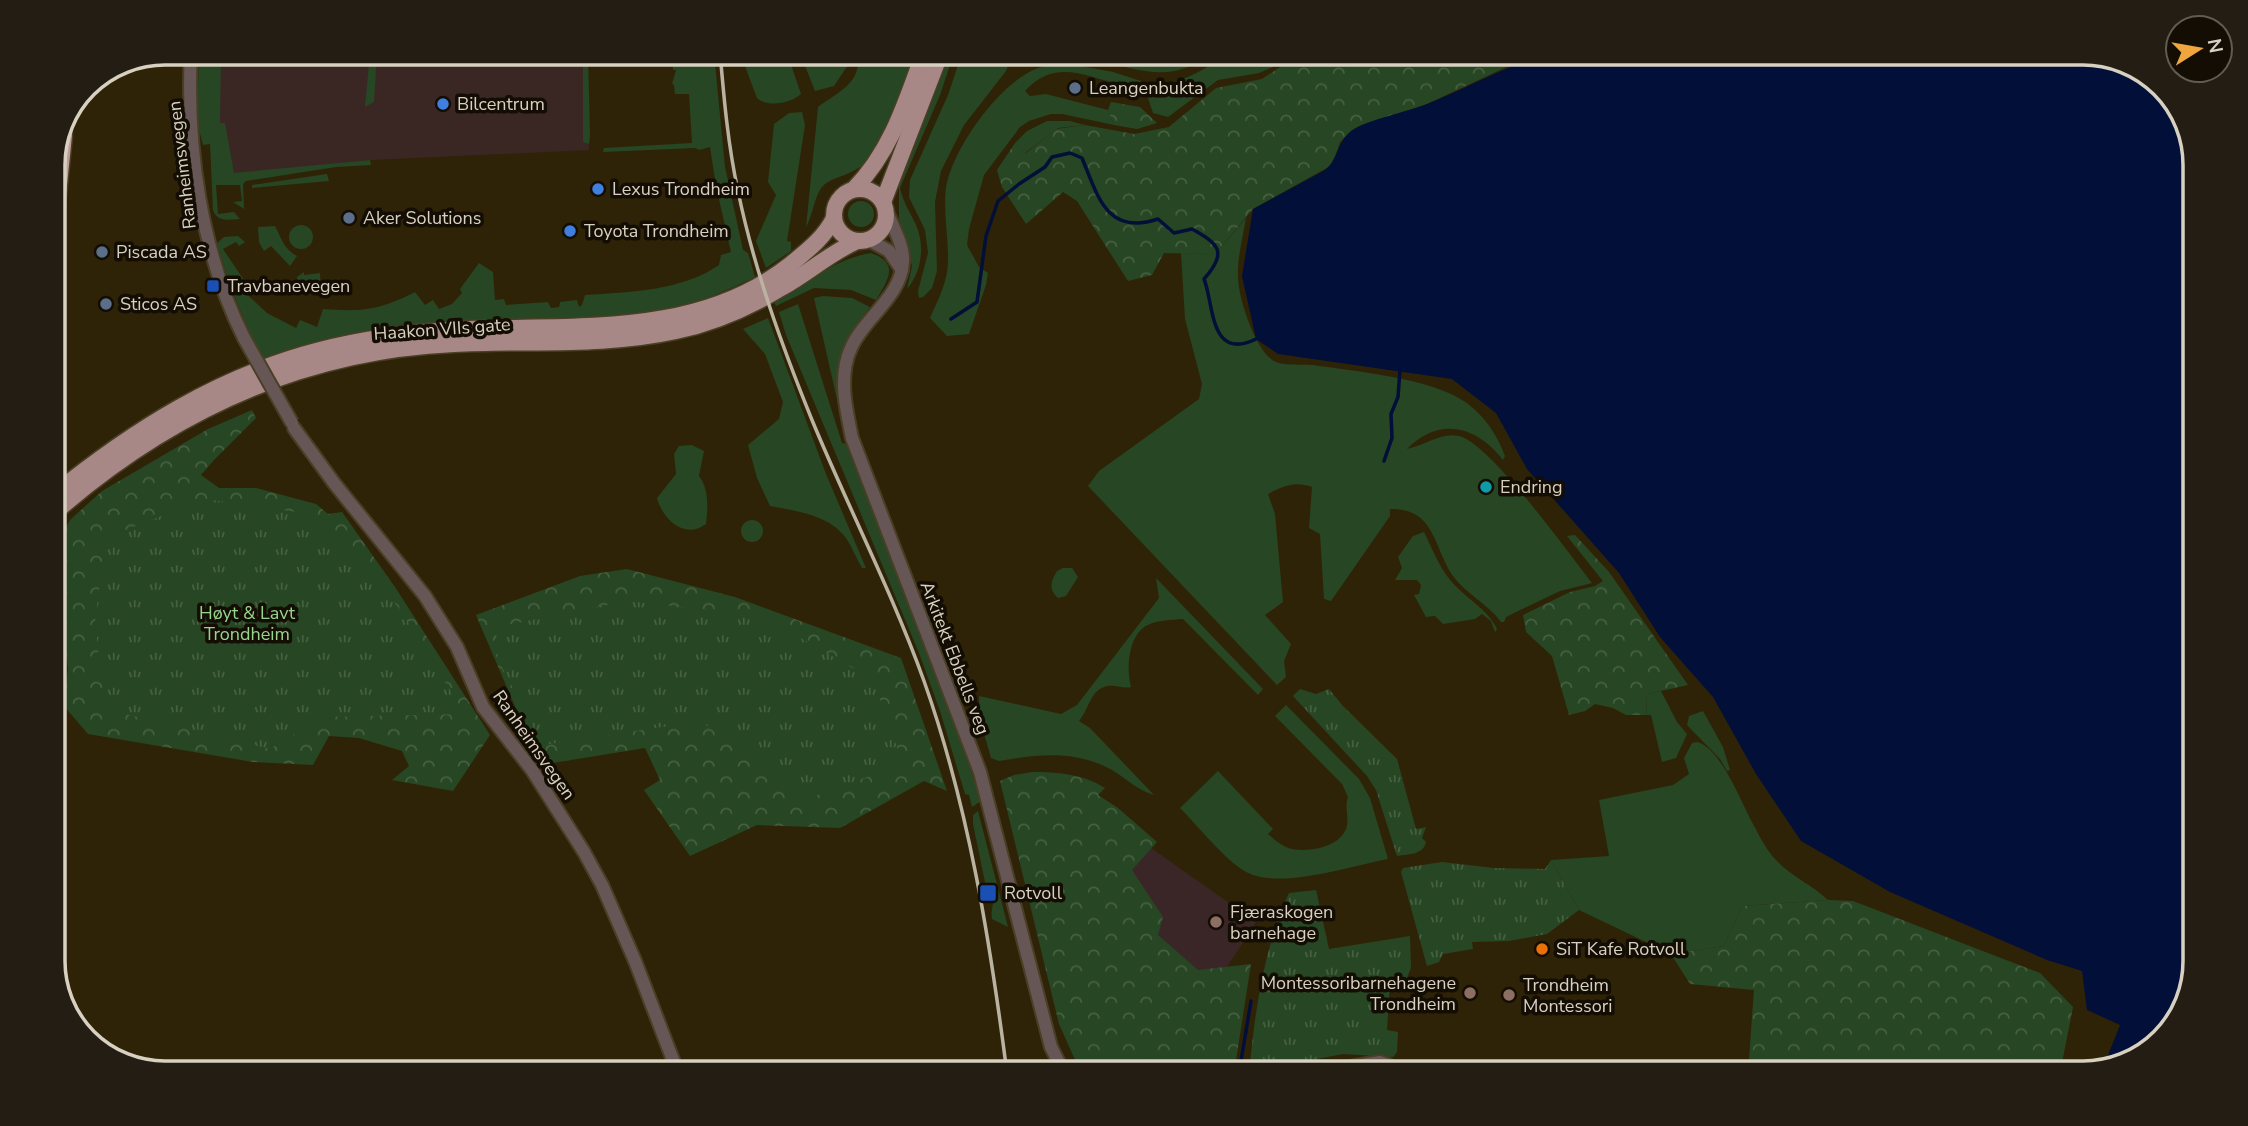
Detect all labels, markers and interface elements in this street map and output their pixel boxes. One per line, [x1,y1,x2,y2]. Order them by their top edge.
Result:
north arrow [2164,14,2234,84]
text: N [2201,36,2229,55]
place label: Leangenbukta [1089,76,1204,100]
marker: Leangenbukta [1067,80,1083,96]
place label: Bilcentrum [457,92,545,116]
marker: Bilcentrum [435,96,451,112]
street label: Ranheimsvegen [162,100,202,230]
place label: Lexus Trondheim [612,177,750,201]
marker: Lexus Trondheim [590,181,606,197]
place label: Aker Solutions [363,206,481,230]
marker: Aker Solutions [341,210,357,226]
place label: Toyota Trondheim [584,219,729,243]
marker: Toyota Trondheim [562,223,578,239]
place label: Piscada AS [116,240,207,264]
marker: Piscada AS [94,244,110,260]
place label: Travbanevegen [227,274,350,298]
marker: Travbanevegen [205,278,221,294]
place label: Sticos AS [120,292,197,316]
marker: Sticos AS [98,296,114,312]
street label: Haakon VIIs gate [373,312,511,346]
place label: Endring [1500,475,1563,499]
marker: Endring [1478,479,1494,495]
street label: Arkitekt Ebbells veg [915,578,995,738]
park label: Høyt & Lavt Trondheim [199,601,296,646]
street label: Ranheimsvegen [487,685,581,805]
place label: Rotvoll [1004,881,1063,905]
marker: Rotvoll [978,883,998,903]
place label: Fjæraskogen barnehage [1230,900,1333,945]
marker: Fjæraskogen barnehage [1208,914,1224,930]
place label: SiT Kafe Rotvoll [1556,937,1686,961]
marker: SiT Kafe Rotvoll [1534,941,1550,957]
place label: Montessoribarnehagene Trondheim [1261,971,1456,1016]
place label: Trondheim Montessori [1523,973,1612,1018]
marker: Montessoribarnehagene Trondheim [1462,985,1478,1001]
marker: Trondheim Montessori [1501,987,1517,1003]

